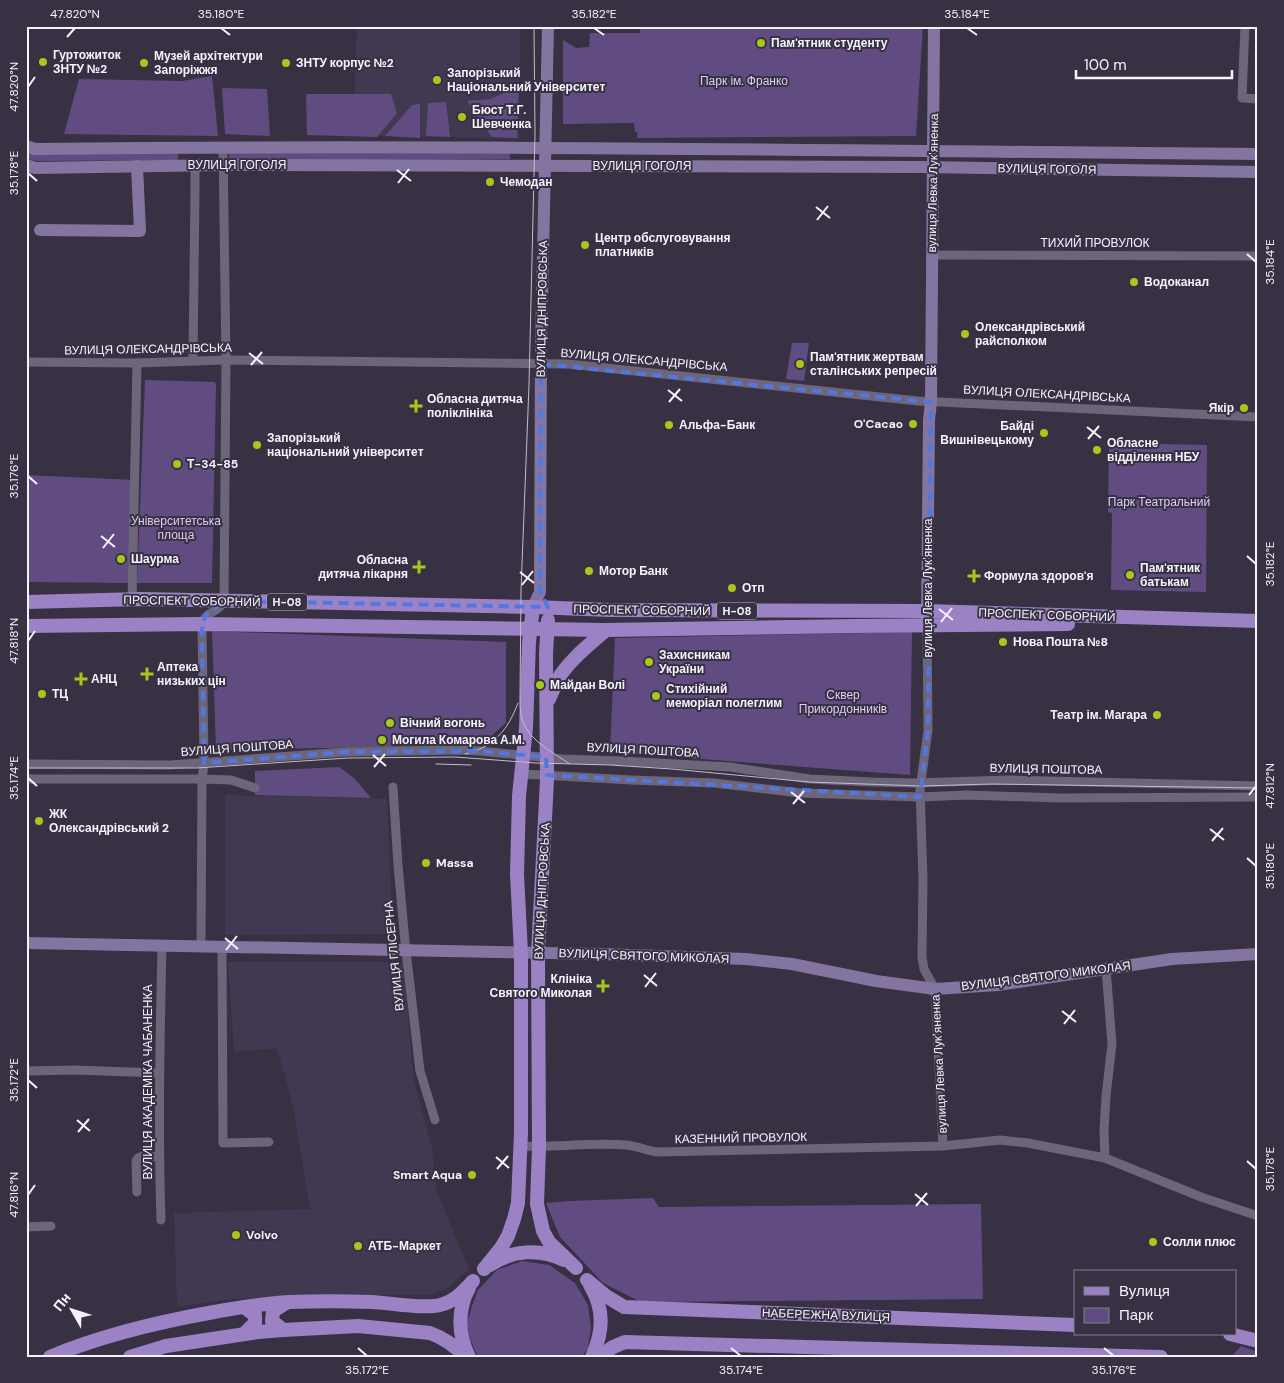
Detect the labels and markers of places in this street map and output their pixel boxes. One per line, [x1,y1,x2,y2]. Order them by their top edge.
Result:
place label: Пам'ятник студенту [771,35,888,51]
marker: Пам'ятник студенту [755,37,767,49]
place label: Гуртожиток ЗНТУ №2 [53,47,122,77]
place label: Музей архітектури Запоріжжя [154,48,263,78]
place label: ЗНТУ корпус №2 [296,55,394,71]
marker: Гуртожиток ЗНТУ №2 [37,56,49,68]
marker: Музей архітектури Запоріжжя [138,57,150,69]
marker: ЗНТУ корпус №2 [280,57,292,69]
place label: Запорізький Національний Університет [447,65,605,95]
marker: Запорізький Національний Університет [431,74,443,86]
place label: Бюст Т.Г. Шевченка [472,102,532,132]
marker: Бюст Т.Г. Шевченка [456,111,468,123]
place label: Чемодан [500,174,552,190]
marker: Чемодан [484,176,496,188]
place label: Центр обслуговування платників [595,230,731,260]
marker: Центр обслуговування платників [579,239,591,251]
place label: Водоканал [1144,274,1209,290]
marker: Водоканал [1128,276,1140,288]
place label: Олександрівський райсполком [975,319,1085,349]
marker: Олександрівський райсполком [959,328,971,340]
place label: Пам'ятник жертвам сталінських репресій [810,349,937,379]
marker: Пам'ятник жертвам сталінських репресій [794,358,806,370]
place label: Обласна дитяча поліклініка [427,391,523,421]
marker: Обласна дитяча поліклініка [409,399,423,413]
place label: Якір [1209,400,1234,416]
marker: Якір [1238,402,1250,414]
place label: O'Cacao [854,416,903,432]
place label: Альфа-Банк [679,417,756,433]
marker: O'Cacao [907,418,919,430]
place label: Байді Вишнівецькому [940,418,1034,448]
marker: Альфа-Банк [663,419,675,431]
marker: Байді Вишнівецькому [1038,427,1050,439]
place label: Запорізький національний університет [267,430,424,460]
place label: Обласне відділення НБУ [1107,435,1200,465]
marker: Запорізький національний університет [251,439,263,451]
marker: Обласне відділення НБУ [1091,444,1103,456]
place label: Т-34-85 [187,456,238,472]
marker: Т-34-85 [171,458,183,470]
place label: Шаурма [131,551,179,567]
place label: Обласна дитяча лікарня [318,552,408,582]
marker: Шаурма [115,553,127,565]
marker: Обласна дитяча лікарня [412,560,426,574]
place label: Пам'ятник батькам [1140,560,1201,590]
place label: Мотор Банк [599,563,669,579]
marker: Мотор Банк [583,565,595,577]
place label: Формула здоров'я [984,568,1093,584]
marker: Пам'ятник батькам [1124,569,1136,581]
marker: Формула здоров'я [968,570,980,582]
place label: Отп [742,580,764,596]
marker: Отп [726,582,738,594]
place label: Нова Пошта №8 [1013,634,1108,650]
marker: Нова Пошта №8 [997,636,1009,648]
place label: Захисникам України [659,647,730,677]
marker: Захисникам України [643,656,655,668]
place label: Аптека низьких цін [157,659,226,689]
marker: Аптека низьких цін [141,668,153,680]
place label: АНЦ [91,671,117,687]
marker: АНЦ [75,673,87,685]
place label: Майдан Волі [550,677,625,693]
marker: Майдан Волі [534,679,546,691]
place label: Стихійний меморіал полеглим [666,681,782,711]
place label: ТЦ [52,686,68,702]
marker: ТЦ [36,688,48,700]
marker: Стихійний меморіал полеглим [650,690,662,702]
place label: Театр ім. Магара [1050,707,1147,723]
marker: Театр ім. Магара [1151,709,1163,721]
place label: Вічний вогонь [400,715,485,731]
marker: Вічний вогонь [384,717,396,729]
place label: Могила Комарова А.М. [392,732,525,748]
marker: Могила Комарова А.М. [376,734,388,746]
place label: ЖК Олександрівський 2 [48,806,169,836]
marker: ЖК Олександрівський 2 [33,815,45,827]
place label: Massa [436,855,473,871]
marker: Massa [420,857,432,869]
place label: Клініка Святого Миколая [490,971,592,1001]
marker: Клініка Святого Миколая [596,979,610,993]
place label: Smart Aqua [393,1167,462,1183]
marker: Smart Aqua [466,1169,478,1181]
place label: Volvo [246,1227,278,1243]
marker: Volvo [230,1229,242,1241]
place label: Солли плюс [1163,1234,1236,1250]
marker: Солли плюс [1147,1236,1159,1248]
place label: АТБ-Маркет [368,1238,442,1254]
marker: АТБ-Маркет [352,1240,364,1252]

